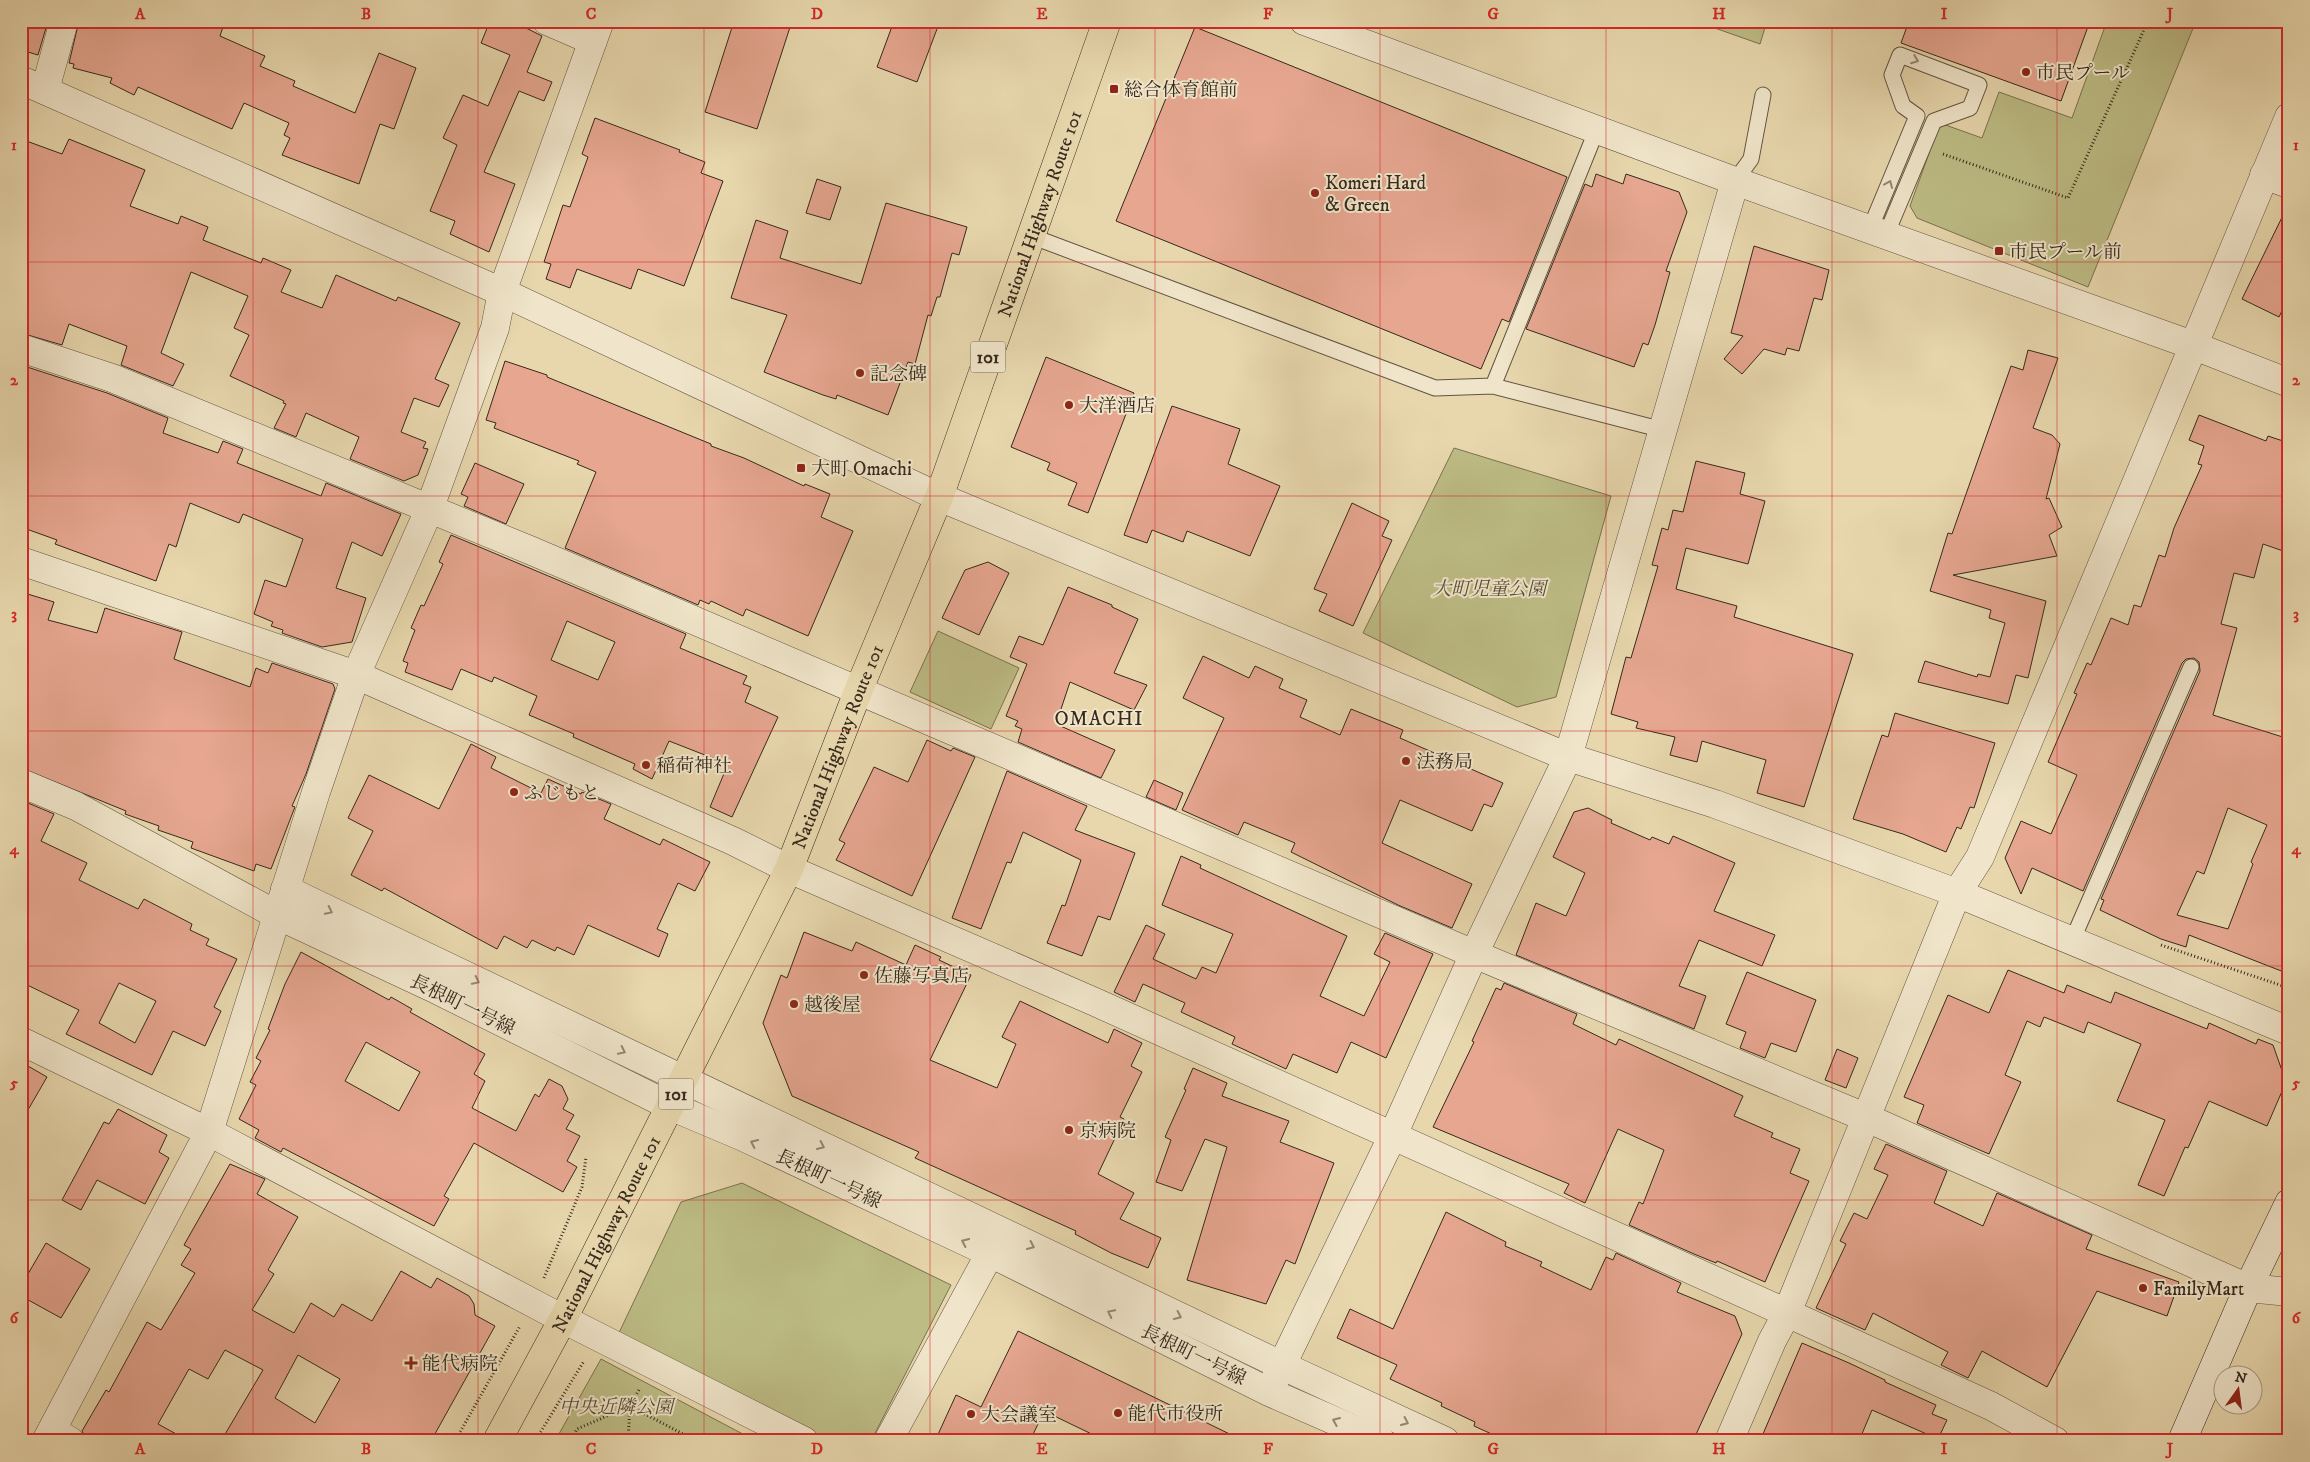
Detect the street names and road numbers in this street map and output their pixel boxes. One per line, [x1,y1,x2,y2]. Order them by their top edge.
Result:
street label: National Highway Route 101 [993,108,1088,320]
road number: 101 [970,342,1006,372]
street label: National Highway Route 101 [788,641,889,852]
street label: 長根町一号線 [406,970,519,1041]
road number: 101 [658,1078,694,1110]
street label: National Highway Route 101 [548,1132,666,1337]
street label: 長根町一号線 [772,1145,885,1214]
street label: 長根町一号線 [1137,1320,1250,1391]

